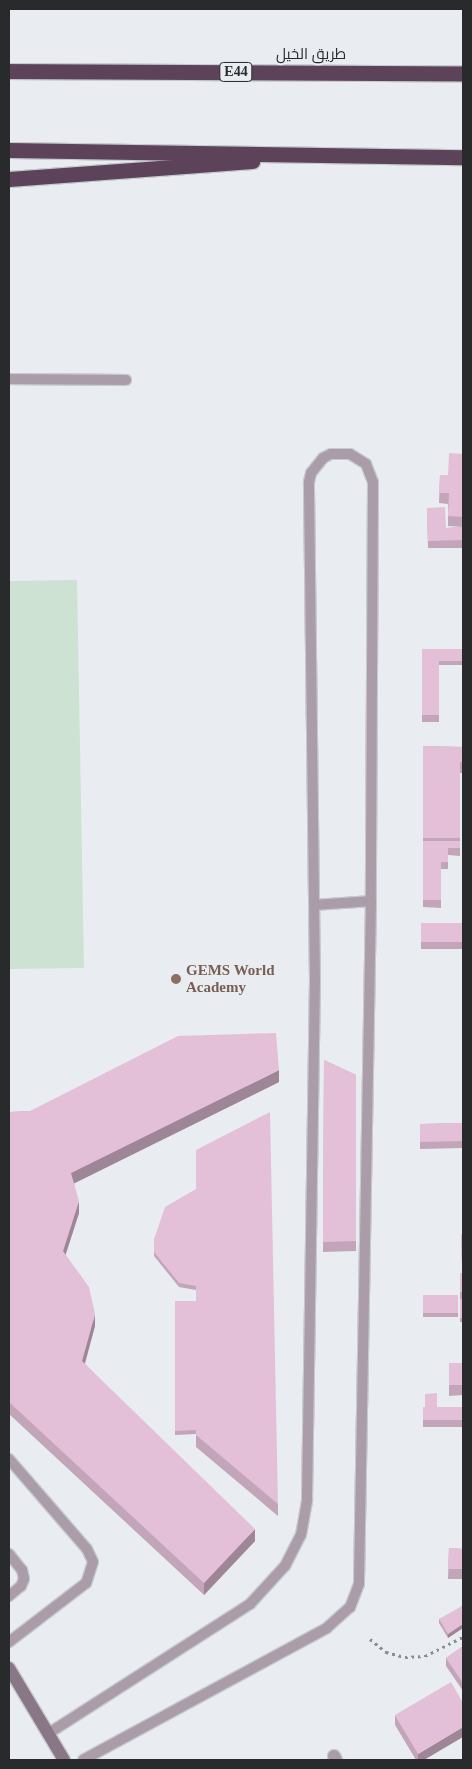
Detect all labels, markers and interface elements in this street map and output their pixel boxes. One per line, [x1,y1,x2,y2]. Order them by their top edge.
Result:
street label: طريق الخيل [276,46,346,64]
road number: E44 [218,61,254,84]
place label: GEMS World Academy [186,961,275,996]
marker: GEMS World Academy [170,973,182,985]

